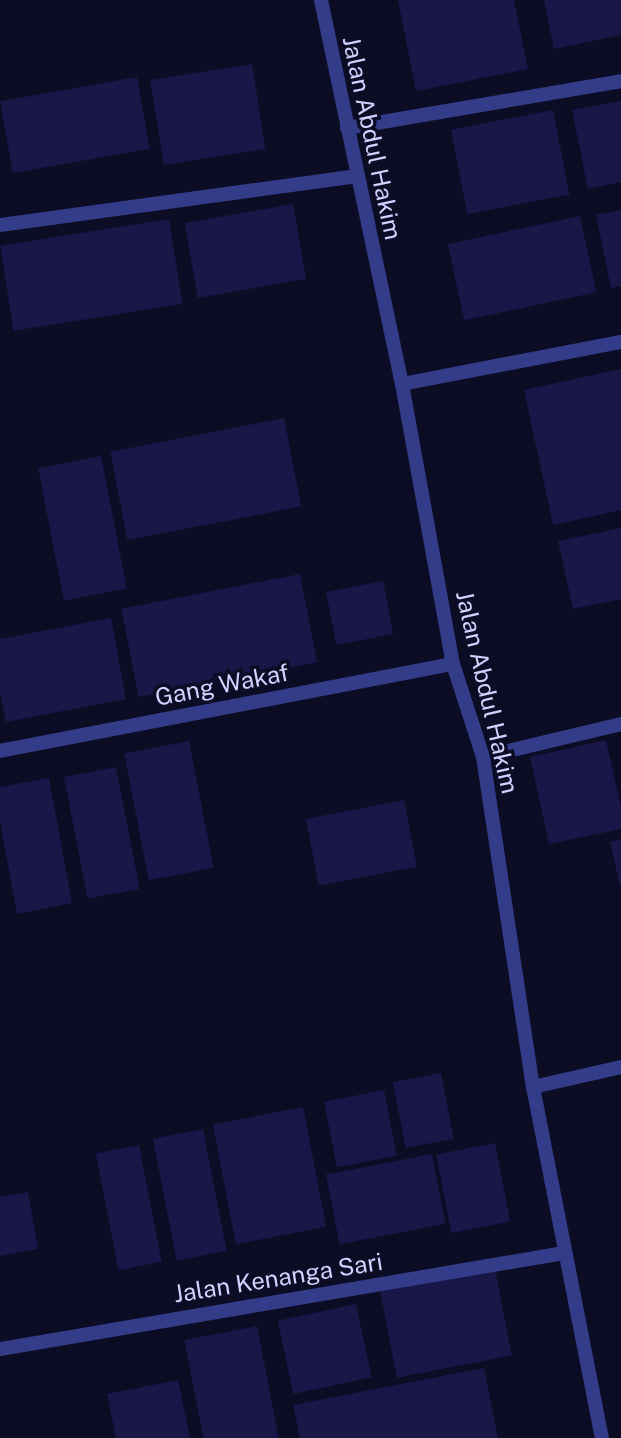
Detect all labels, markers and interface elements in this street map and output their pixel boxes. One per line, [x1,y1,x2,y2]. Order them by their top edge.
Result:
street label: Jalan Abdul Hakim [336,34,408,242]
street label: Jalan Abdul Hakim [450,588,524,796]
street label: Gang Wakaf [152,658,292,712]
street label: Jalan Kenanga Sari [171,1247,385,1309]

